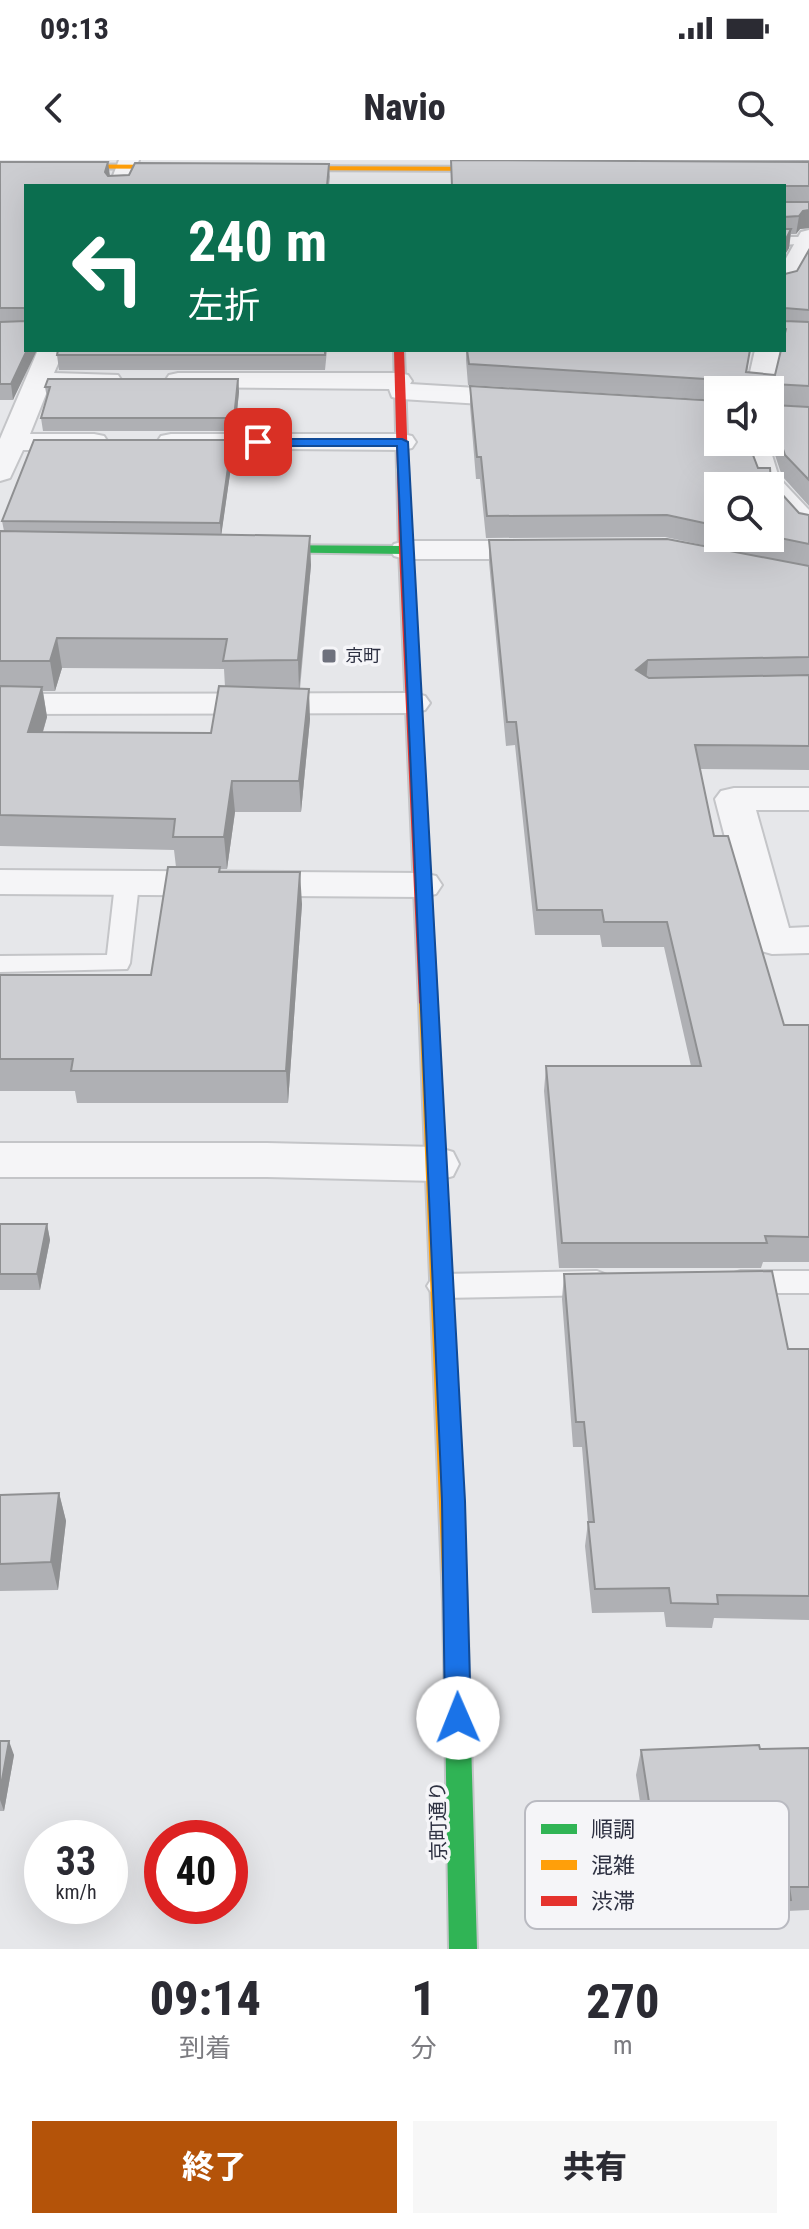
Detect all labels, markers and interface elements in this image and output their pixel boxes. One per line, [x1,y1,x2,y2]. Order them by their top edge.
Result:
text: 09:13 [40,11,109,46]
icon: back [32,86,76,130]
icon: search [733,86,777,130]
text: Navio [363,87,446,129]
text: 240 m [188,209,327,275]
icon: left [56,216,160,320]
text: 左折 [188,285,260,327]
map controls [704,376,784,552]
button: sound [704,376,784,456]
pin [224,408,292,476]
icon: arrive [236,420,280,464]
button: search [704,472,784,552]
place label: 京町 [345,645,381,666]
marker: 京町 [320,647,338,665]
position arrow [416,1676,500,1760]
street label: 京町通り [425,1781,451,1861]
legend [525,1801,789,1929]
text: 順調 [591,1817,635,1842]
speed limit sign: 40 [144,1820,248,1924]
text: 33 [56,1838,96,1885]
text: 混雑 [591,1853,635,1878]
text: km/h [55,1880,97,1904]
text: 渋滞 [591,1889,635,1914]
text: 09:14 [150,1970,261,2027]
text: 1 [411,1970,436,2027]
text: 270 [586,1973,659,2030]
text: m [613,2030,633,2060]
text: 到着 [179,2033,231,2063]
text: 分 [410,2033,436,2063]
button: 終了 [32,2121,397,2213]
button: 共有 [413,2121,777,2213]

